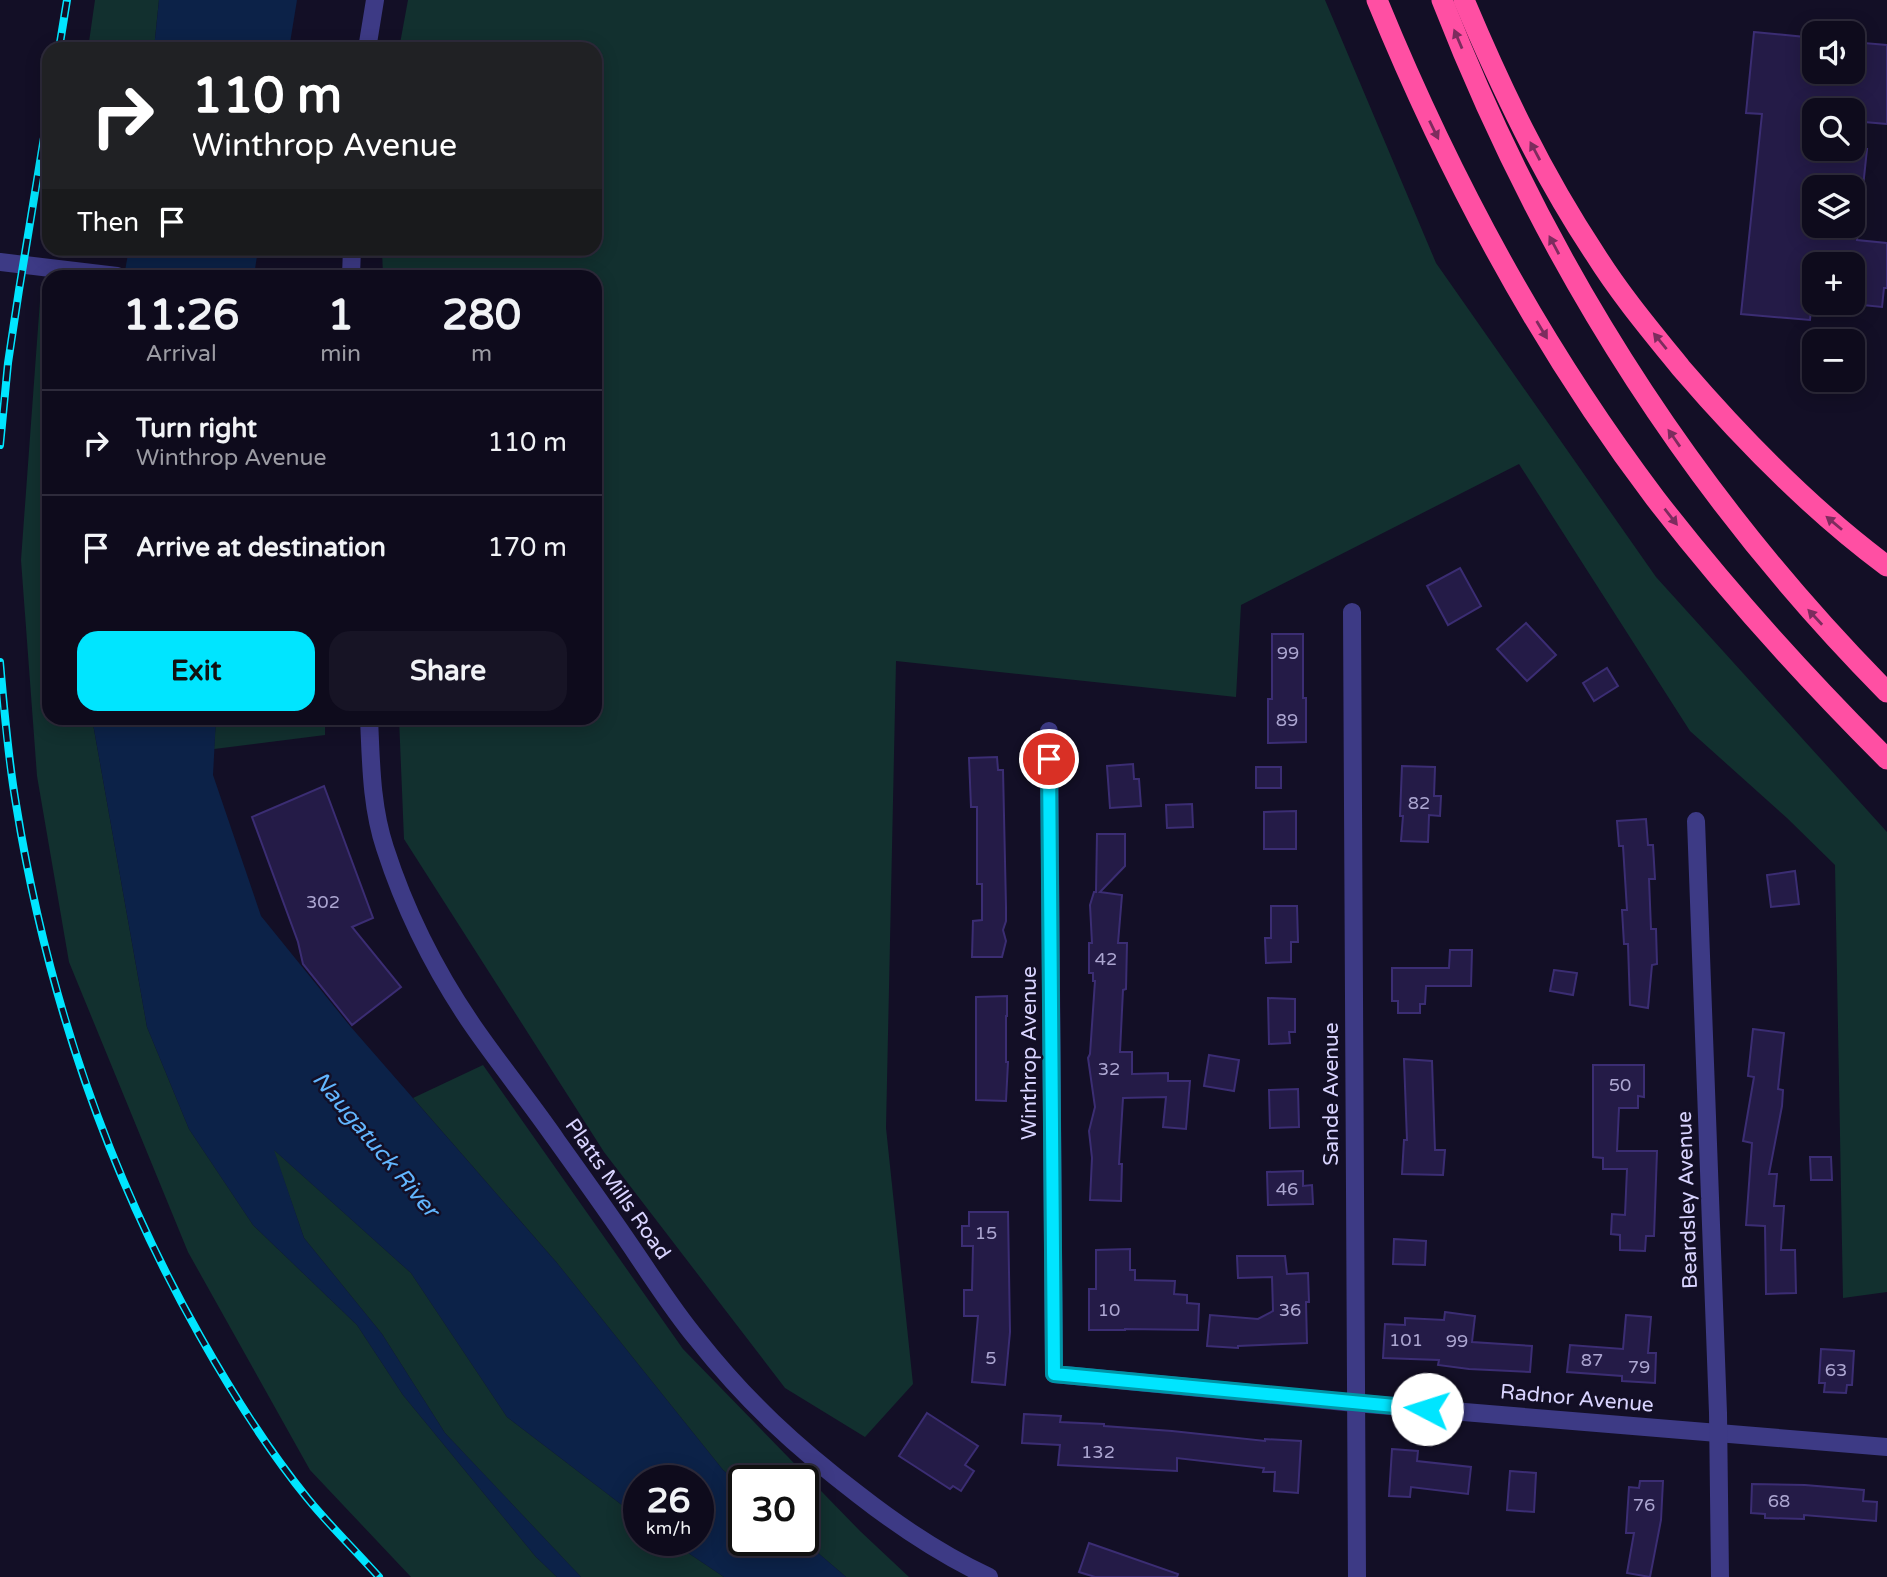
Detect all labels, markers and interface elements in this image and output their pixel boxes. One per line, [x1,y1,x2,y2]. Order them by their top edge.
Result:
map controls [1802,21,1865,392]
button: sound [1802,21,1865,84]
one-way arrow [1452,29,1463,50]
text: 110 m [192,67,342,126]
icon: right [77,70,168,161]
button: search [1802,98,1865,161]
one-way arrow [1429,120,1440,140]
text: Winthrop Avenue [192,127,457,165]
one-way arrow [1529,142,1541,161]
button: layers [1802,175,1865,238]
icon: arrive [153,203,191,241]
text: Then [77,207,139,238]
one-way arrow [1549,235,1560,255]
button: + [1802,252,1865,315]
text: 11:26 [123,290,239,341]
text: 1 [327,290,354,341]
text: 280 [442,290,521,341]
one-way arrow [1536,320,1549,339]
button: − [1802,329,1865,392]
one-way arrow [1652,333,1667,351]
text: Arrival [146,340,217,368]
text: min [320,340,361,368]
text: m [471,340,492,368]
text: Turn right [136,413,257,444]
icon: right [77,424,115,462]
text: 110 m [487,427,567,458]
one-way arrow [1667,429,1681,447]
text: Winthrop Avenue [136,444,327,472]
one-way arrow [1663,509,1678,526]
one-way arrow [1825,516,1842,531]
icon: arrive [77,529,115,567]
text: Arrive at destination [136,532,386,563]
text: 170 m [487,532,567,563]
one-way arrow [1808,609,1824,626]
button: Exit [77,631,315,711]
button: Share [329,631,567,711]
house number: 99 [1277,642,1299,664]
house number: 89 [1276,709,1298,731]
pin [1019,729,1079,789]
icon: arrive [1030,740,1068,778]
house number: 82 [1408,792,1430,814]
house number: 302 [306,891,340,913]
house number: 42 [1095,948,1117,970]
street label: Winthrop Avenue [1017,966,1042,1140]
street label: Sande Avenue [1319,1022,1344,1166]
house number: 32 [1098,1058,1120,1080]
water label: Naugatuck River [306,1066,447,1226]
house number: 50 [1609,1074,1631,1096]
street label: Beardsley Avenue [1672,1110,1703,1289]
street label: Platts Mills Road [560,1114,676,1265]
house number: 46 [1276,1178,1298,1200]
house number: 15 [975,1222,997,1244]
house number: 10 [1098,1299,1120,1321]
house number: 36 [1279,1299,1301,1321]
house number: 101 [1389,1329,1423,1351]
house number: 99 [1446,1330,1468,1352]
house number: 5 [985,1347,997,1369]
house number: 87 [1581,1349,1603,1371]
house number: 79 [1628,1356,1650,1378]
house number: 63 [1825,1359,1847,1381]
position arrow [1390,1372,1464,1446]
street label: Radnor Avenue [1499,1379,1655,1418]
house number: 132 [1081,1441,1115,1463]
speed limit sign: 30 [728,1465,819,1556]
text: 26 [647,1480,690,1522]
house number: 68 [1768,1490,1790,1512]
house number: 76 [1633,1494,1655,1516]
text: km/h [646,1517,691,1539]

